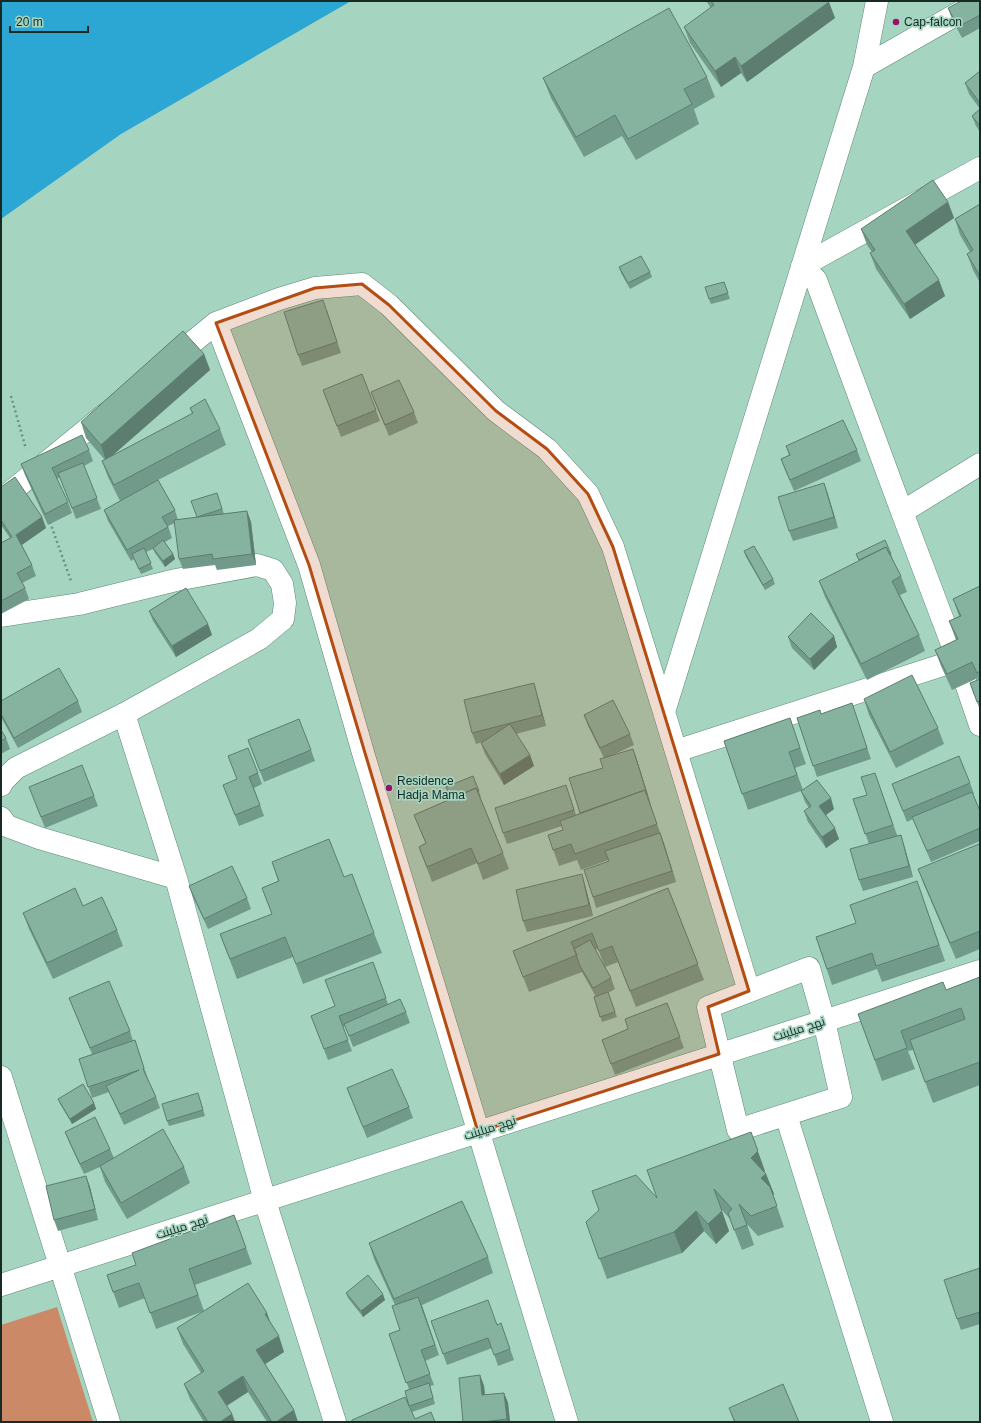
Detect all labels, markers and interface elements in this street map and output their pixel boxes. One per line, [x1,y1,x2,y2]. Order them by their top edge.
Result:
scale bar [10,8,88,34]
text: 20 m [16,15,43,29]
place label: Cap-falcon [904,15,962,29]
marker: Cap-falcon [891,17,901,27]
place label: Residence Hadja Mama [397,774,465,802]
marker: Residence Hadja Mama [384,783,394,793]
street label: نهج ميلينت [771,1014,827,1045]
street label: نهج ميلينت [462,1113,518,1144]
street label: نهج ميلينت [154,1212,210,1243]

